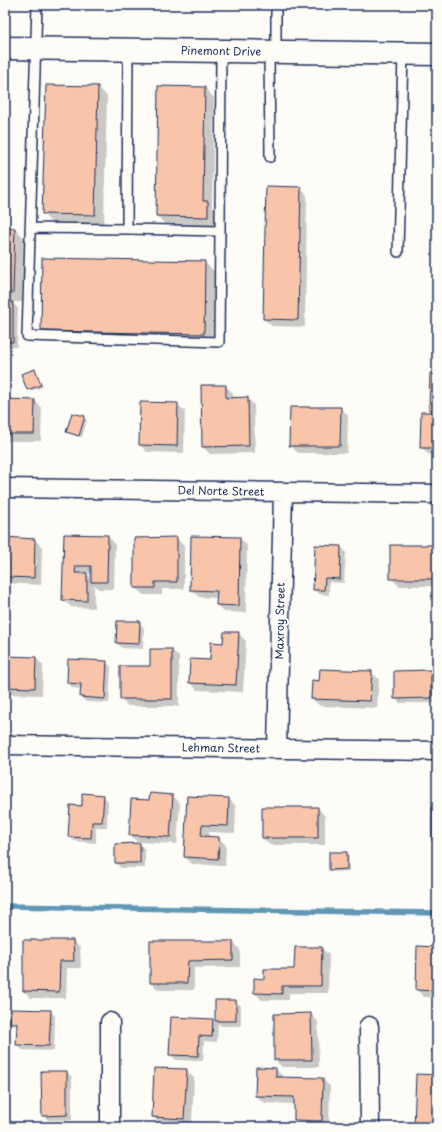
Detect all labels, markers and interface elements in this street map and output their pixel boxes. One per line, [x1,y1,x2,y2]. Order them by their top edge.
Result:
street label: Pinemont Drive [181,41,262,60]
street label: Del Norte Street [177,481,265,500]
street label: Maxroy Street [270,582,289,660]
street label: Lehman Street [182,738,261,757]

